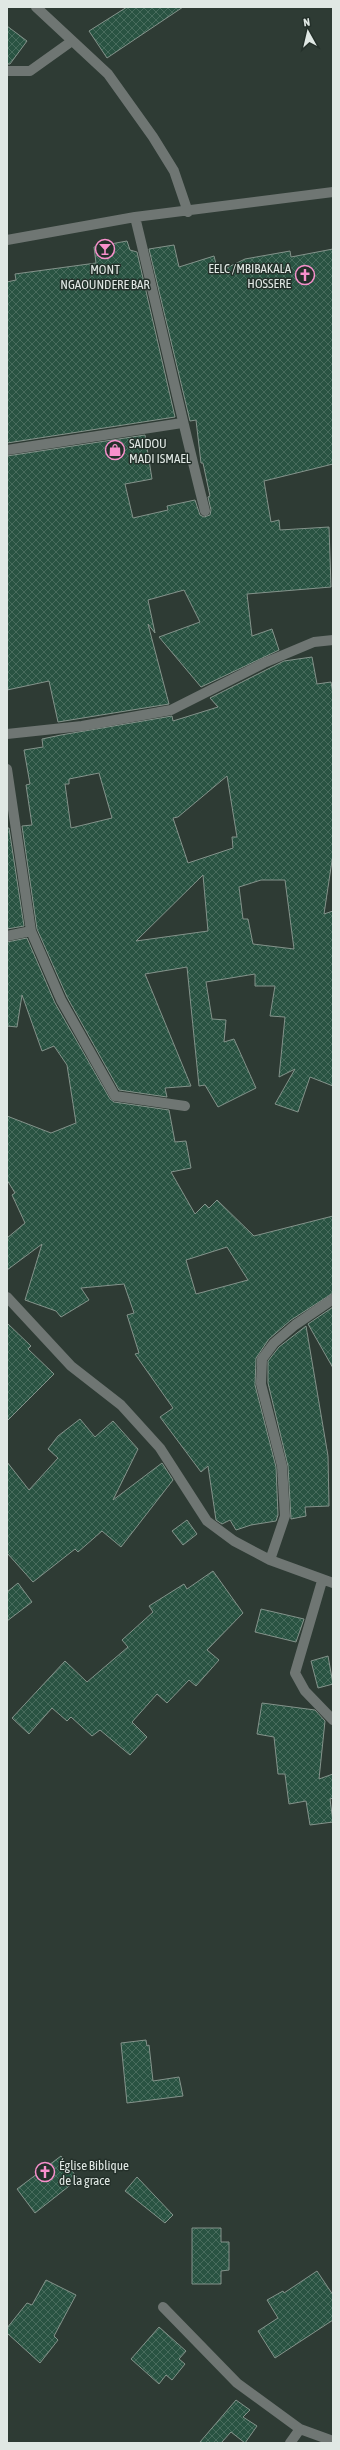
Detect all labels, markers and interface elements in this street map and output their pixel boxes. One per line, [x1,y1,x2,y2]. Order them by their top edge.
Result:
north arrow [288,12,328,52]
text: N [303,16,311,28]
bar icon: MONT NGAOUNDERE BAR [94,238,116,260]
place label: EELC /MBIBAKALA HOSSERE [208,261,292,291]
place label: MONT NGAOUNDERE BAR [60,262,150,292]
church icon: EELC /MBIBAKALA HOSSERE [294,264,316,286]
place label: SAIDOU MADI ISMAEL [129,436,191,466]
shop icon: SAIDOU MADI ISMAEL [104,439,126,461]
place label: Église Biblique de la grace [59,2158,129,2188]
church icon: Église Biblique de la grace [34,2161,56,2183]

